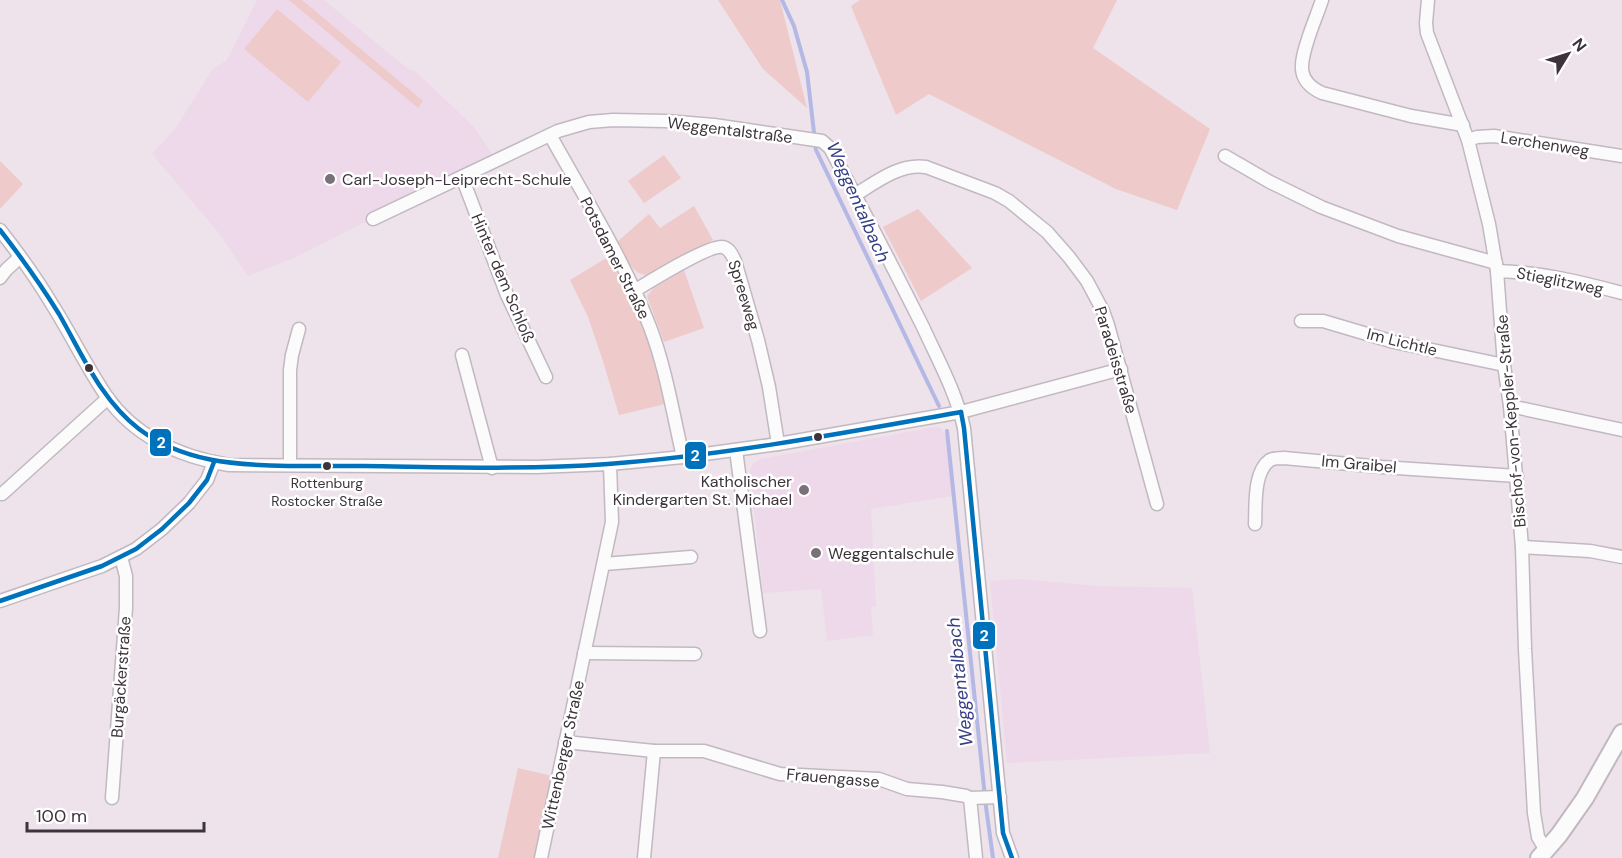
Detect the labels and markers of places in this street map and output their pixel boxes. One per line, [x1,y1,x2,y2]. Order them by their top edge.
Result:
place label: Carl-Joseph-Leiprecht-Schule [342,169,571,190]
marker: Carl-Joseph-Leiprecht-Schule [323,172,337,186]
unlabelled marker [83,362,95,374]
unlabelled marker [812,431,824,443]
marker: Rottenburg Rostocker Straße [321,460,333,472]
place label: Katholischer Kindergarten St. Michael [613,471,792,510]
place label: Rottenburg Rostocker Straße [271,474,383,510]
marker: Katholischer Kindergarten St. Michael [797,483,811,497]
place label: Weggentalschule [828,543,954,564]
marker: Weggentalschule [809,546,823,560]

